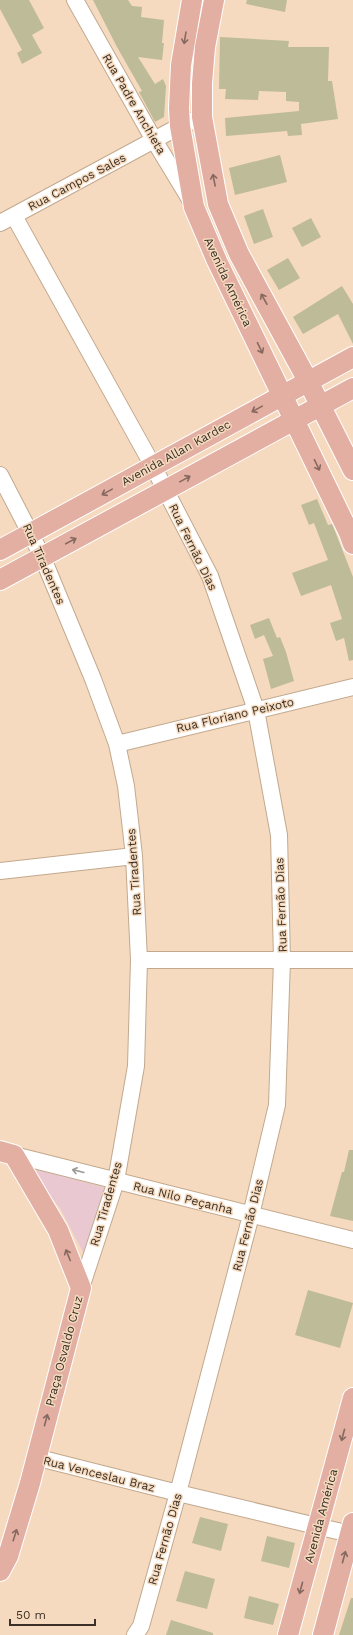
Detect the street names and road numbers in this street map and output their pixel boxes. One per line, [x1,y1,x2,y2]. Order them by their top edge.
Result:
street label: Rua Padre Anchieta [99,51,169,157]
street label: Rua Campos Sales [26,150,128,214]
street label: Avenida América [201,235,255,329]
street label: Avenida Allan Kardec [119,417,233,489]
street label: Rua Fernão Dias [166,501,220,593]
street label: Rua Tiradentes [20,521,68,607]
street label: Rua Floriano Peixoto [175,695,295,735]
street label: Rua Tiradentes [124,828,144,916]
street label: Rua Fernão Dias [272,857,290,953]
street label: Rua Tiradentes [87,1160,125,1248]
street label: Rua Fernão Dias [230,1177,266,1273]
street label: Rua Nilo Peçanha [132,1179,234,1217]
street label: Praça Osvaldo Cruz [43,1294,85,1408]
street label: Rua Venceslau Braz [42,1453,156,1495]
street label: Avenida América [302,1467,340,1565]
street label: Rua Fernão Dias [145,1492,185,1586]

